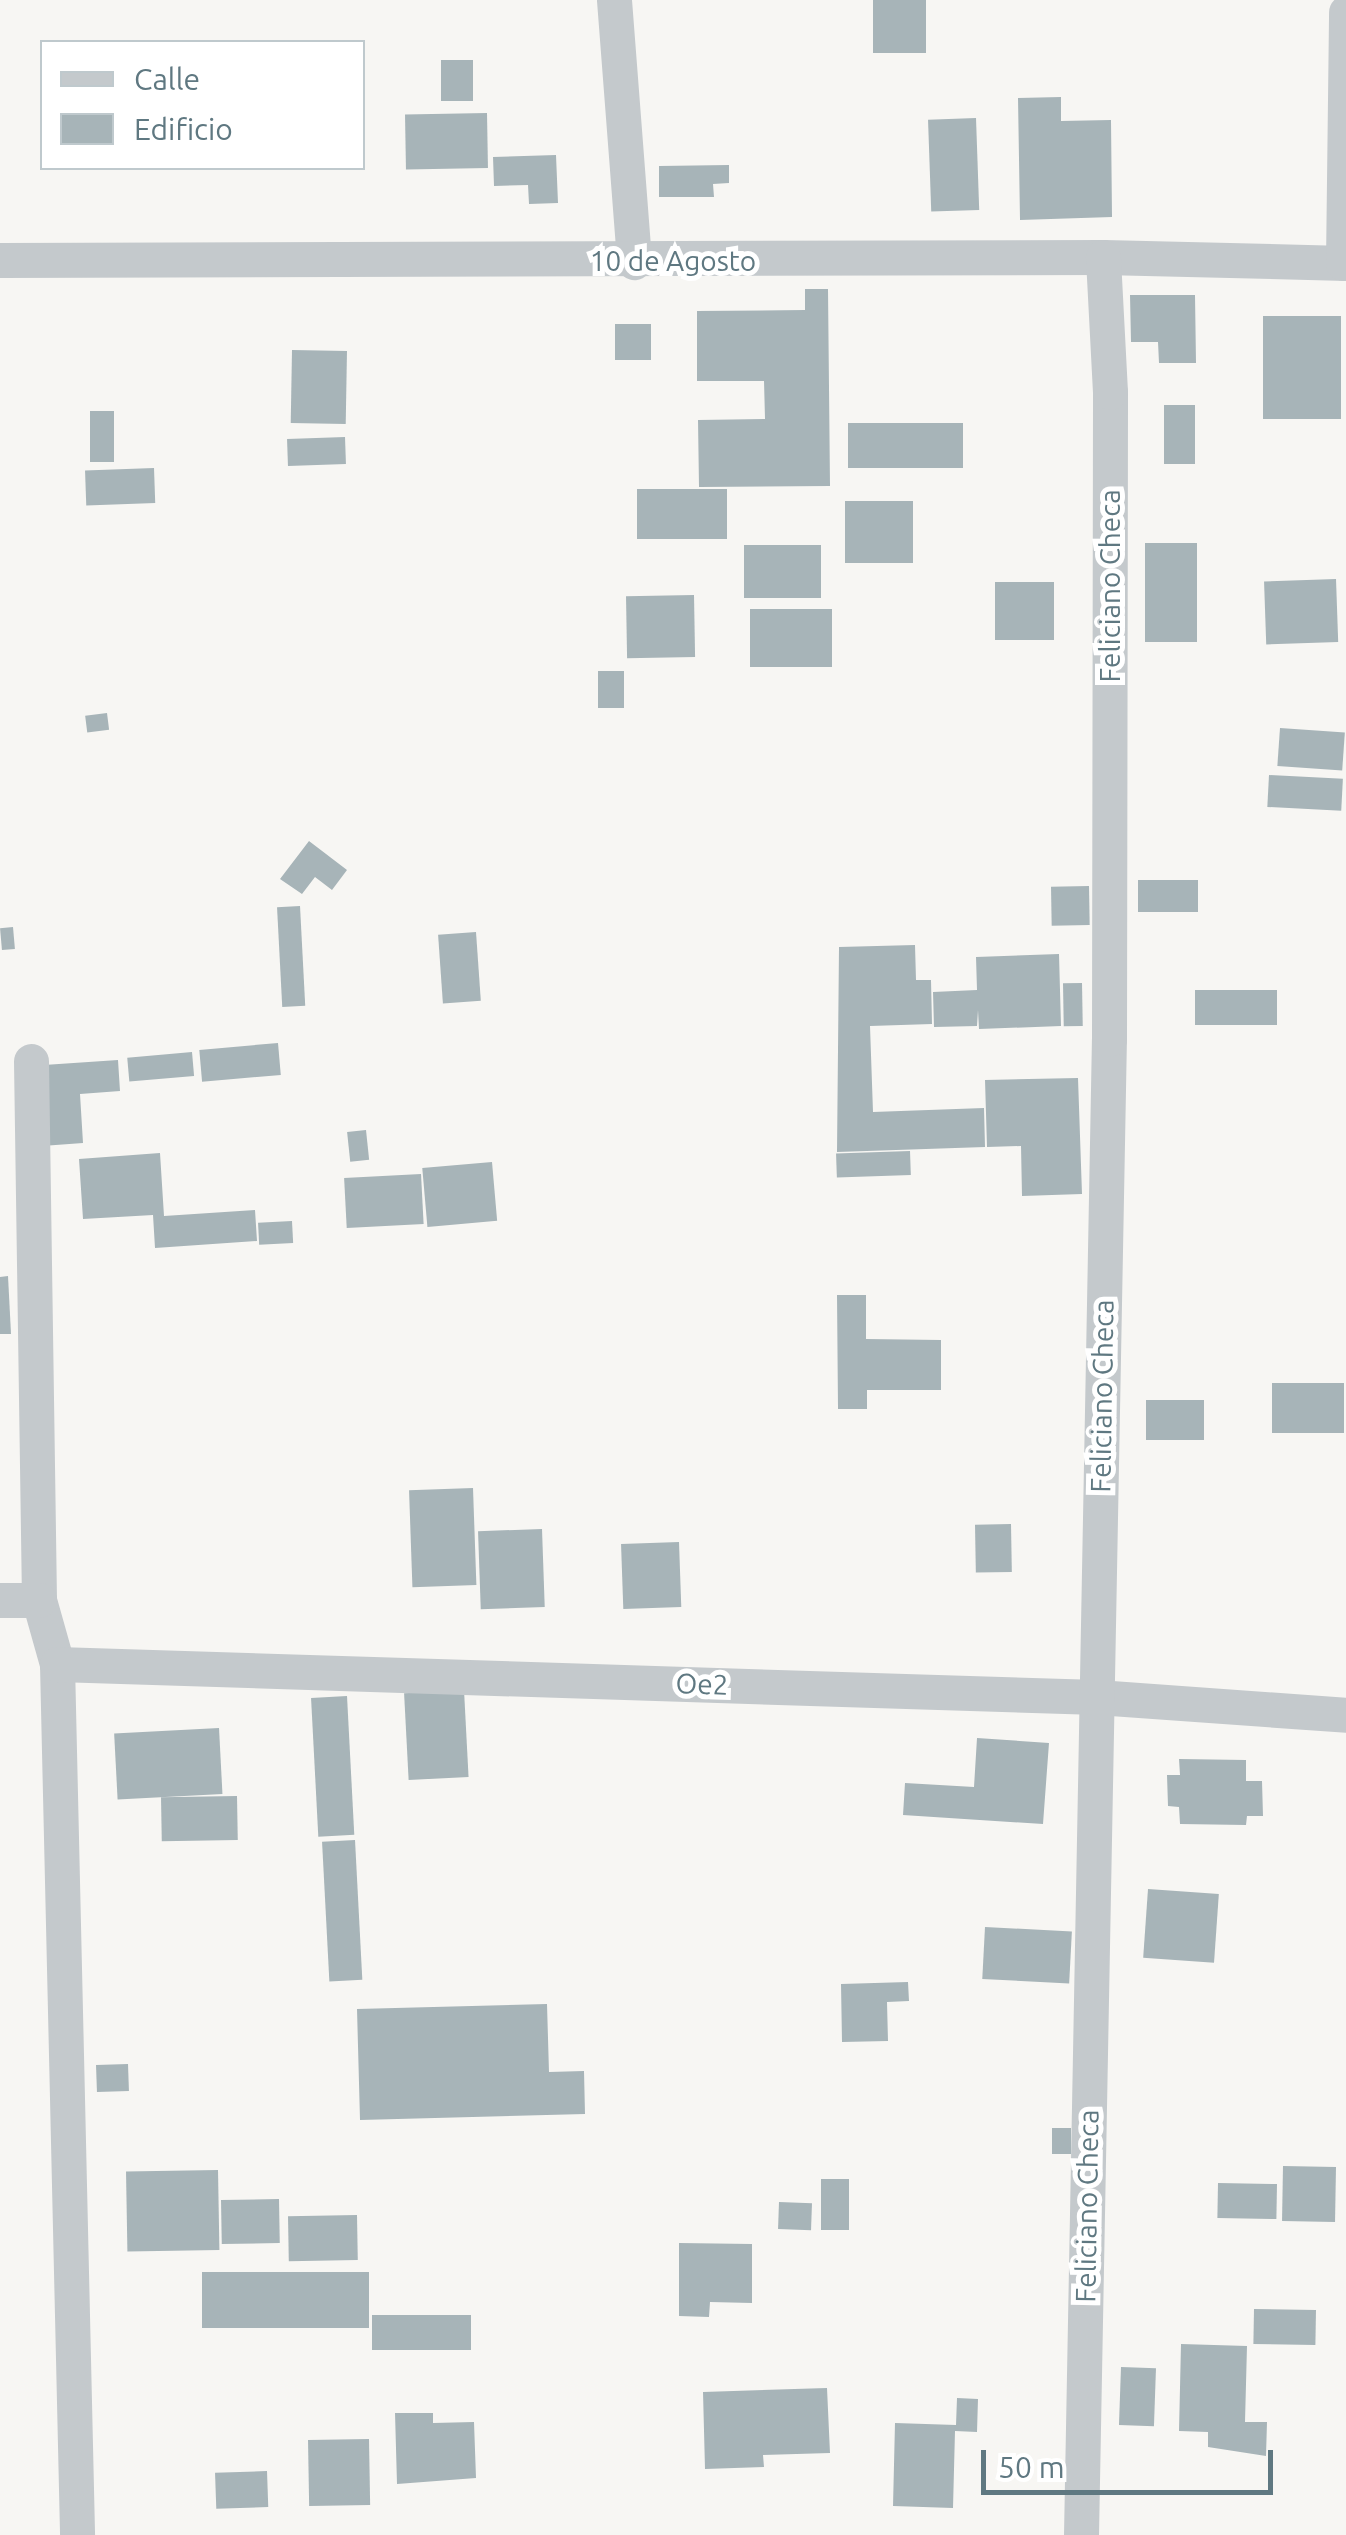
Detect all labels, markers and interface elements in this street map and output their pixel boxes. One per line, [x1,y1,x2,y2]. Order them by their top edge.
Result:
legend [40,40,365,170]
text: Calle [134,62,200,96]
text: Edificio [134,112,233,146]
street label: 10 de Agosto [590,244,756,278]
street label: Feliciano Checa [1093,489,1127,683]
street label: Feliciano Checa [1084,1299,1120,1493]
street label: Oe2 [675,1666,729,1702]
street label: Feliciano Checa [1069,2109,1105,2303]
scale bar [986,2430,1278,2492]
text: 50 m [998,2450,1065,2484]

